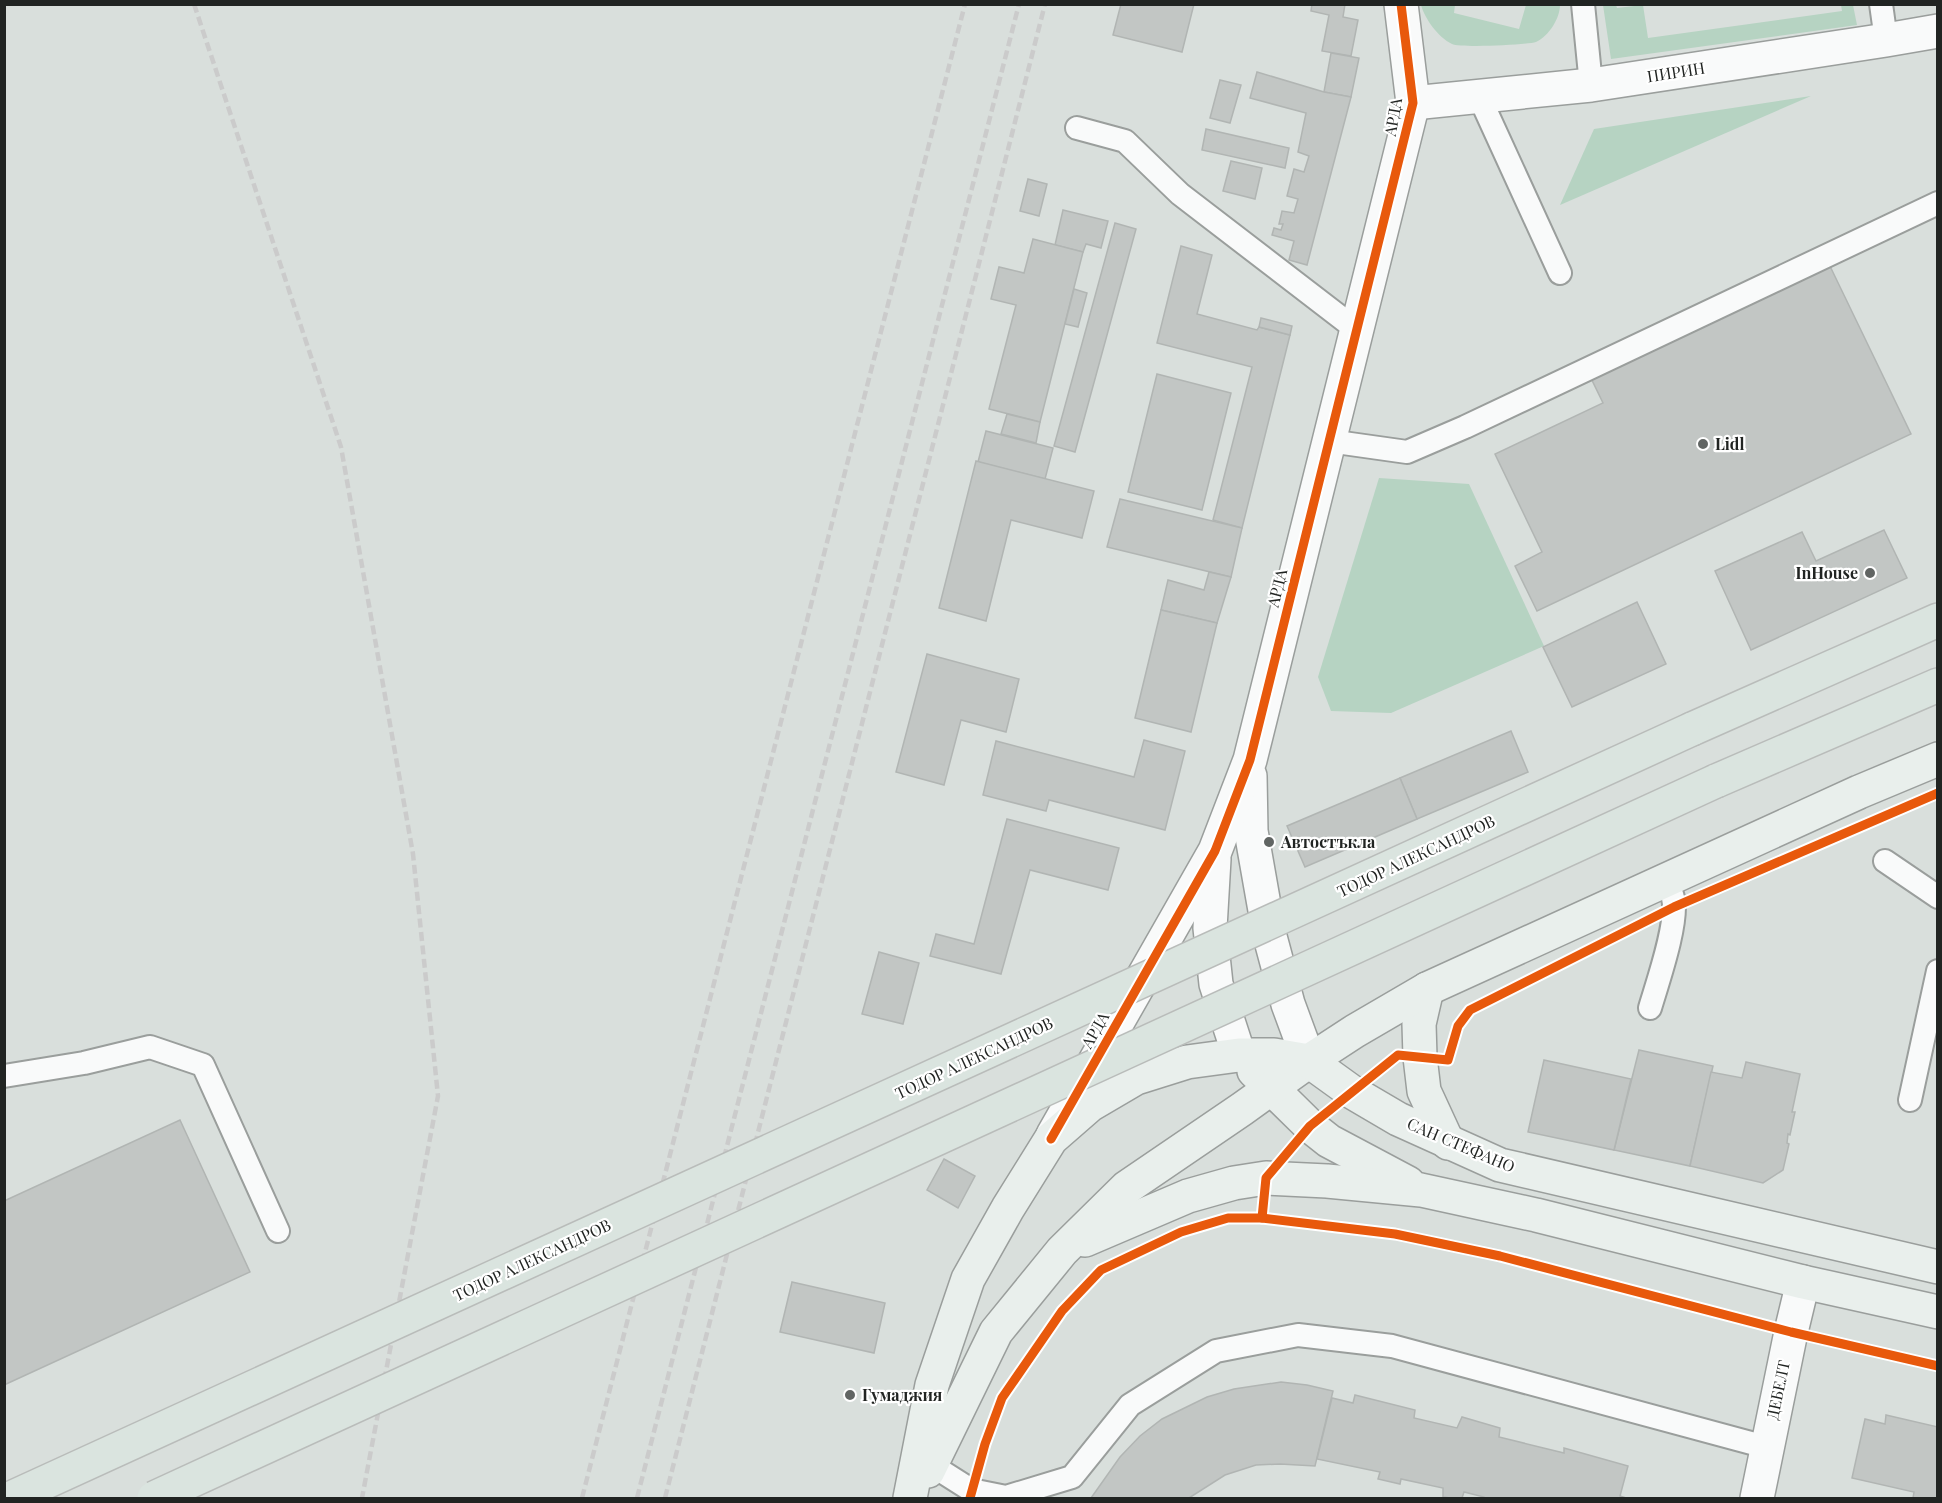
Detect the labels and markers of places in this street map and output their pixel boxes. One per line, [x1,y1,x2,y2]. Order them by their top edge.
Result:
place label: Lidl [1715,433,1744,454]
marker: Lidl [1696,437,1710,451]
place label: InHouse [1795,562,1858,583]
marker: InHouse [1863,566,1877,580]
place label: Автостъкла [1280,831,1376,852]
marker: Автостъкла [1262,835,1276,849]
place label: Гумаджия [862,1384,942,1405]
marker: Гумаджия [843,1388,857,1402]

